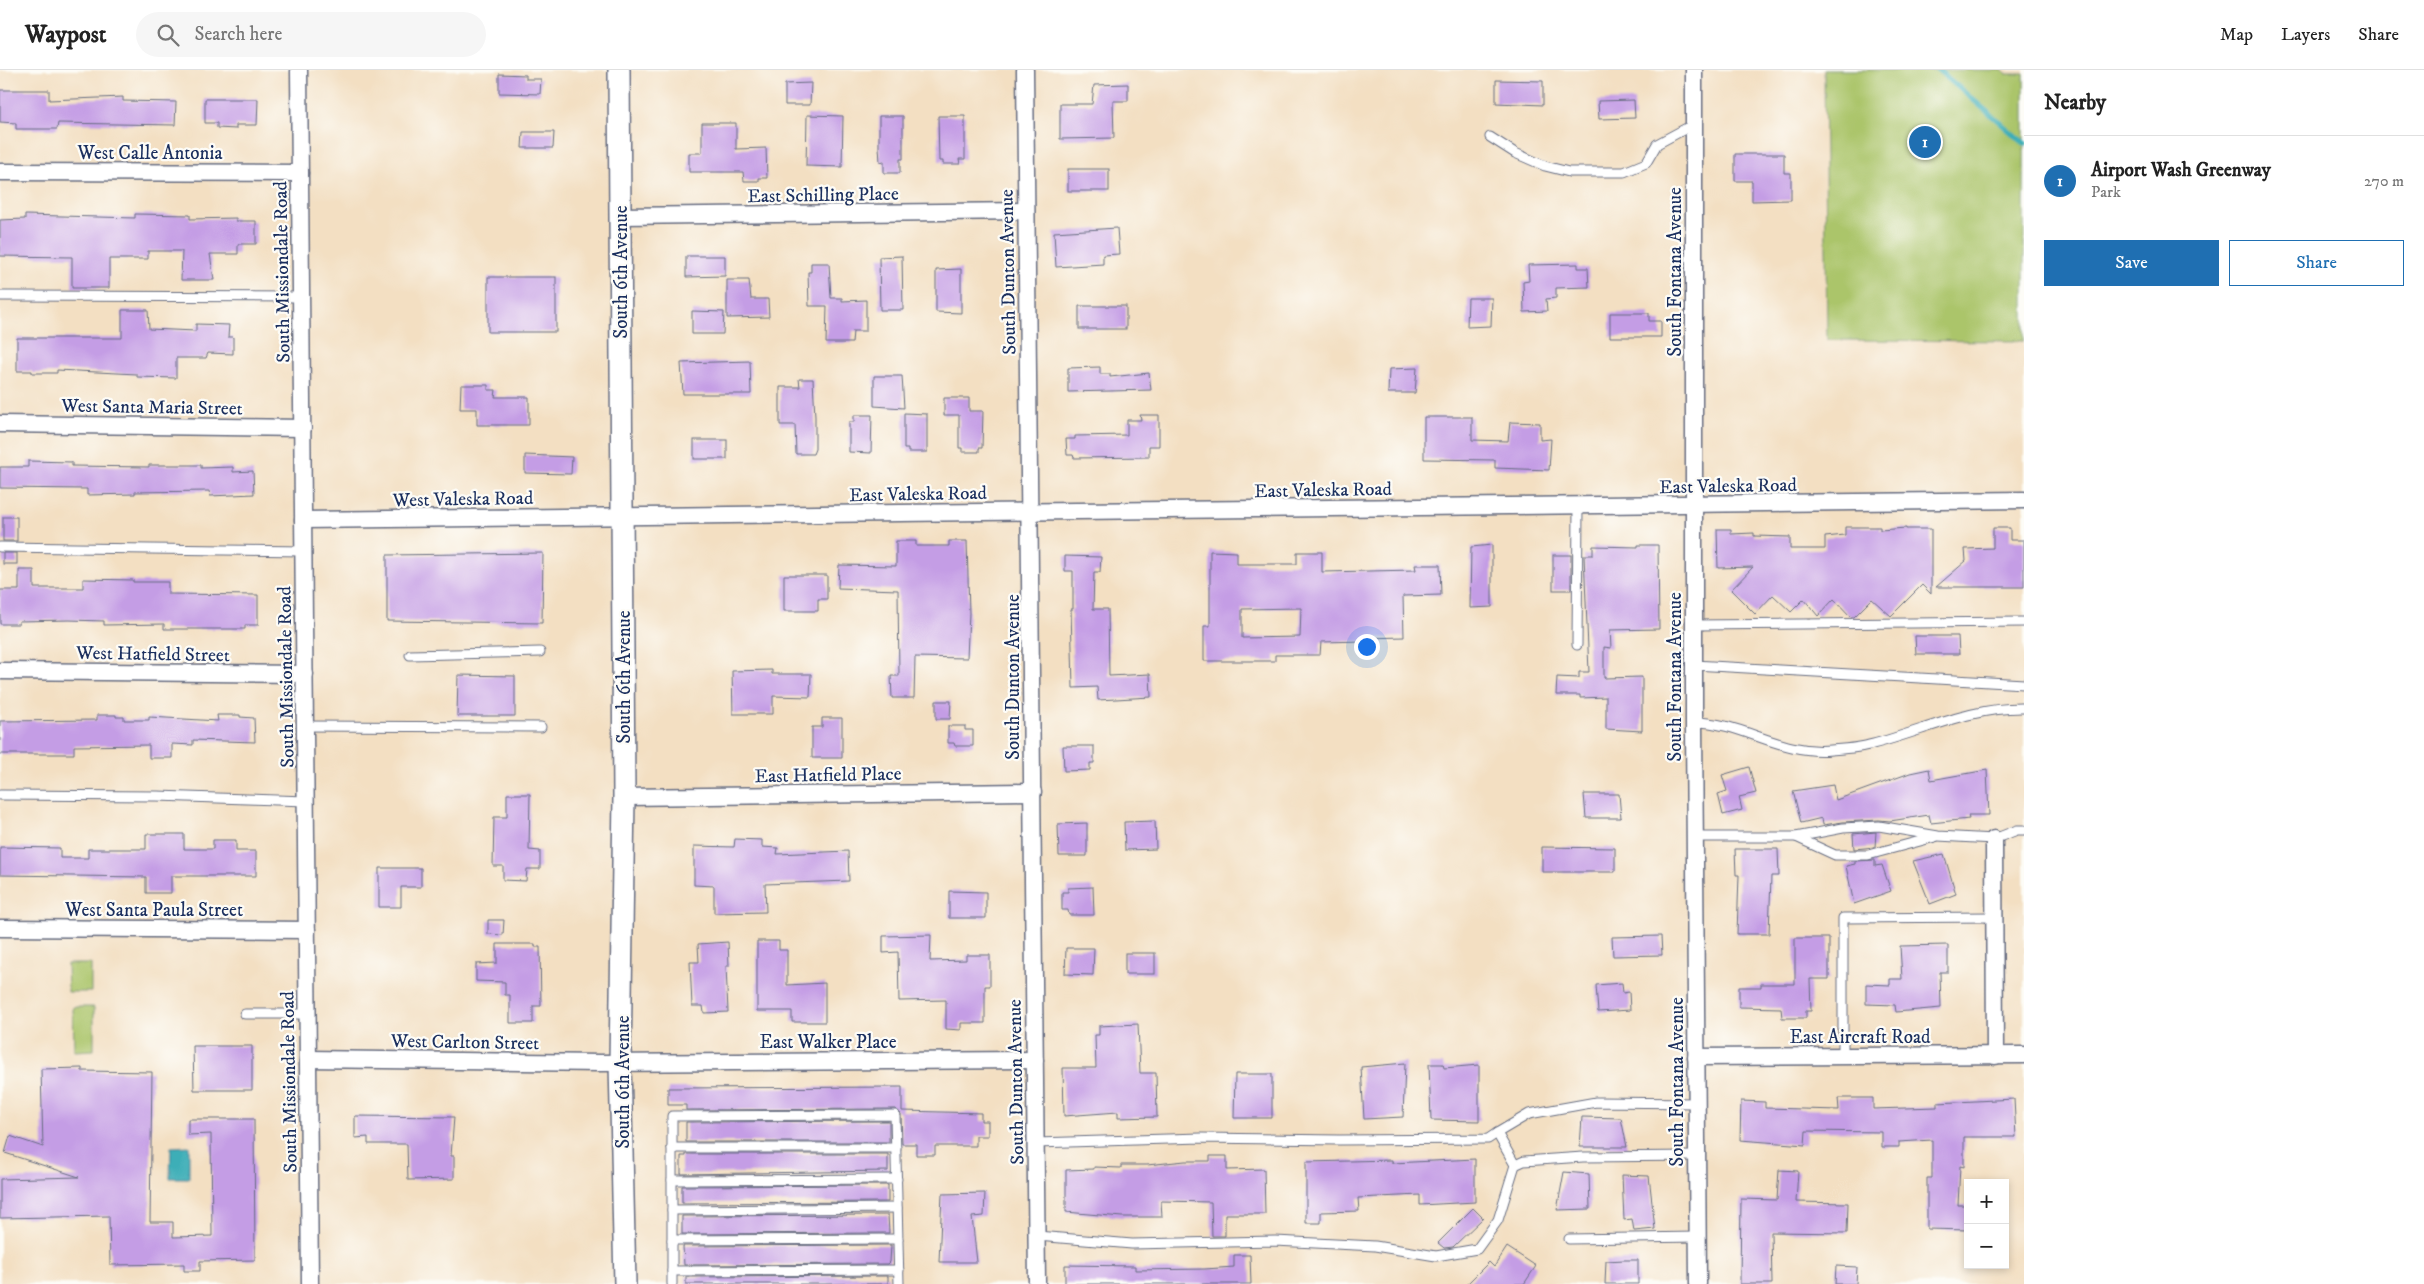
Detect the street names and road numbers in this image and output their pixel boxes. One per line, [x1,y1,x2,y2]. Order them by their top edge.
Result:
street label: West Calle Antonia [76,142,223,165]
street label: South Missiondale Road [269,180,296,363]
street label: East Schilling Place [747,183,899,208]
street label: South Fontana Avenue [1664,187,1687,357]
street label: South Dunton Avenue [996,189,1021,355]
street label: South 6th Avenue [610,205,633,339]
street label: West Santa Maria Street [60,394,243,421]
street label: East Valeska Road [1659,474,1798,499]
street label: East Valeska Road [1254,478,1393,503]
street label: East Valeska Road [849,482,988,507]
street label: West Valeska Road [392,487,534,512]
street label: South Missiondale Road [273,585,300,768]
street label: South Fontana Avenue [1664,592,1687,762]
street label: South Dunton Avenue [1002,594,1025,760]
street label: South 6th Avenue [613,610,636,744]
street label: West Hatfield Street [75,642,230,667]
street label: East Hatfield Place [754,763,902,788]
street label: West Santa Paula Street [64,899,243,922]
street label: South Missiondale Road [276,990,303,1173]
street label: South Fontana Avenue [1666,997,1689,1167]
street label: South Dunton Avenue [1004,999,1029,1165]
street label: South 6th Avenue [612,1015,635,1149]
street label: East Aircraft Road [1790,1026,1931,1049]
street label: West Carlton Street [390,1030,539,1055]
street label: East Walker Place [759,1031,897,1054]

